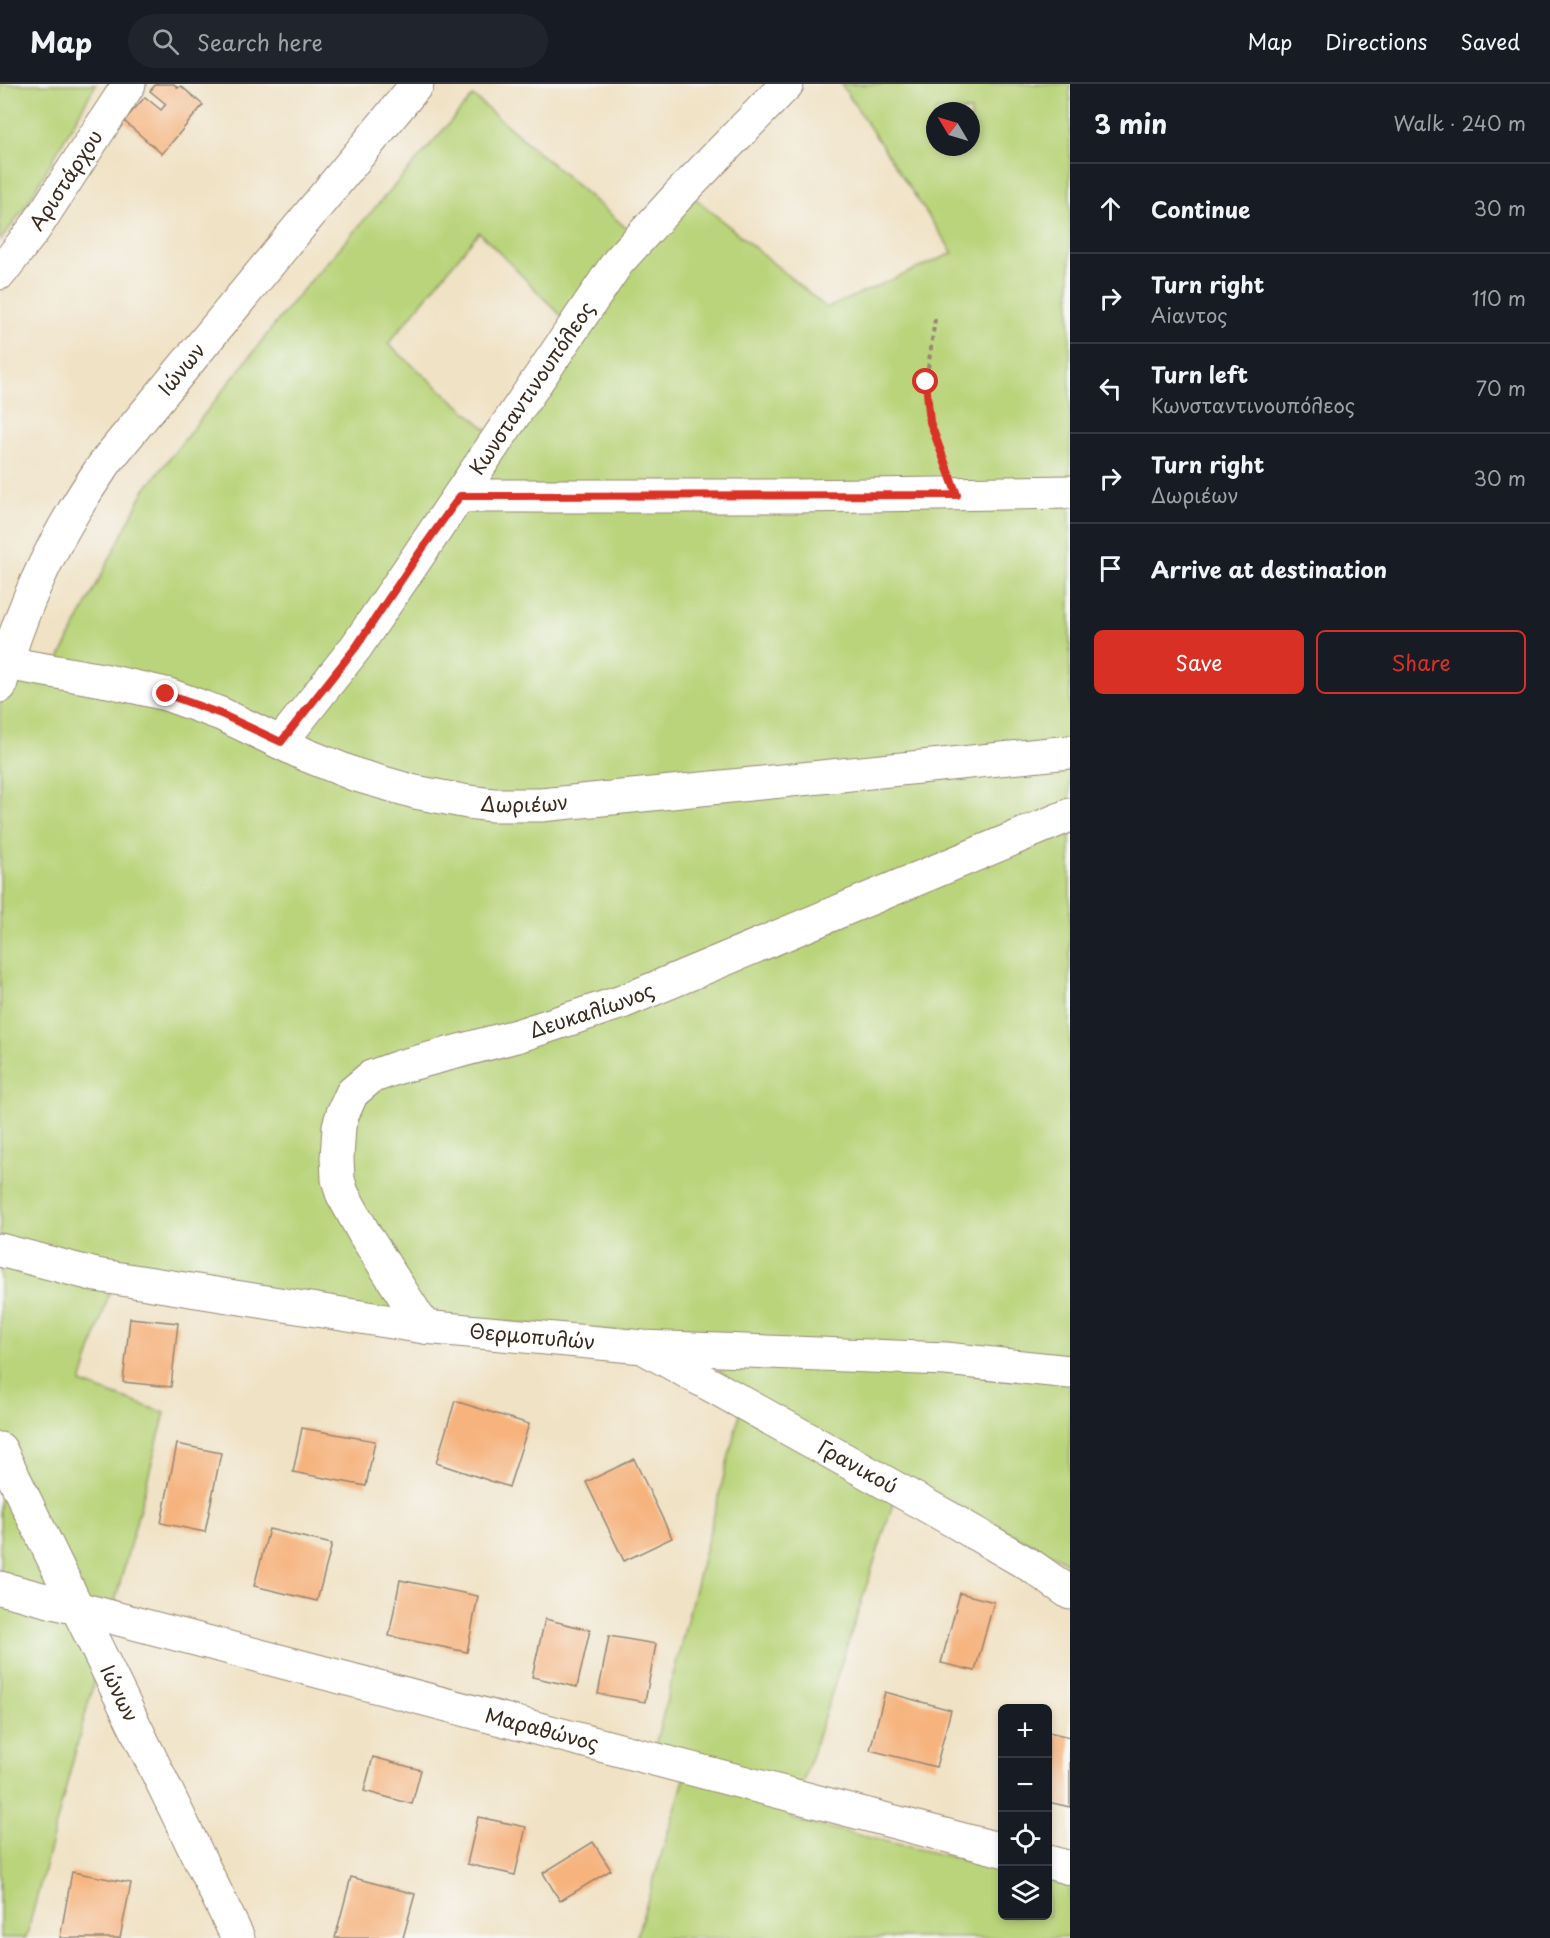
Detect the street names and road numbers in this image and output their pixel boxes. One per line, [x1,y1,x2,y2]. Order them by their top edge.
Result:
street label: Αριστάρχου [21,123,109,236]
street label: Κωνσταντινουπόλεος [461,295,601,481]
street label: Ιώνων [150,336,212,402]
street label: Δωριέων [479,786,570,819]
street label: Δευκαλίωνος [525,974,659,1045]
street label: Θερμοπυλών [468,1315,597,1357]
street label: Γρανικού [813,1432,903,1501]
street label: Ιώνων [93,1659,147,1727]
street label: Μαραθώνος [482,1699,602,1758]

